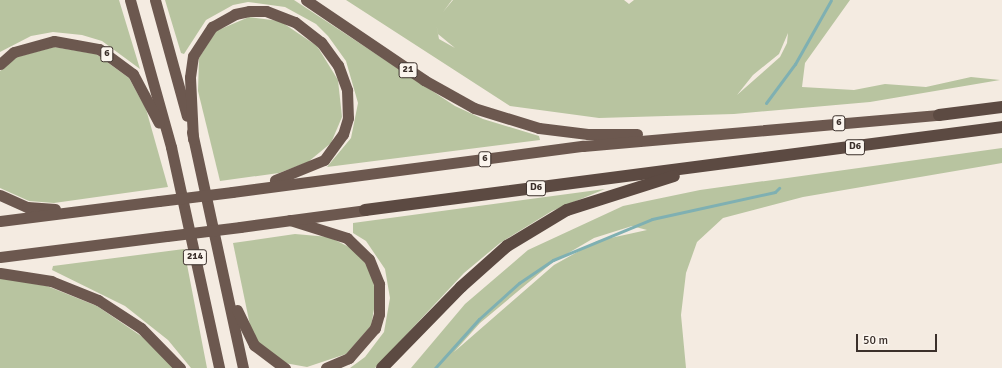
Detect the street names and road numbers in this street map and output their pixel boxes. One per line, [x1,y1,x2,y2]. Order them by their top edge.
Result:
road number: 6 [100,46,114,62]
road number: 21 [398,62,418,78]
road number: 6 [832,115,846,131]
road number: D6 [844,139,866,155]
road number: 6 [478,151,492,167]
road number: D6 [525,180,547,196]
road number: 214 [182,249,208,265]

